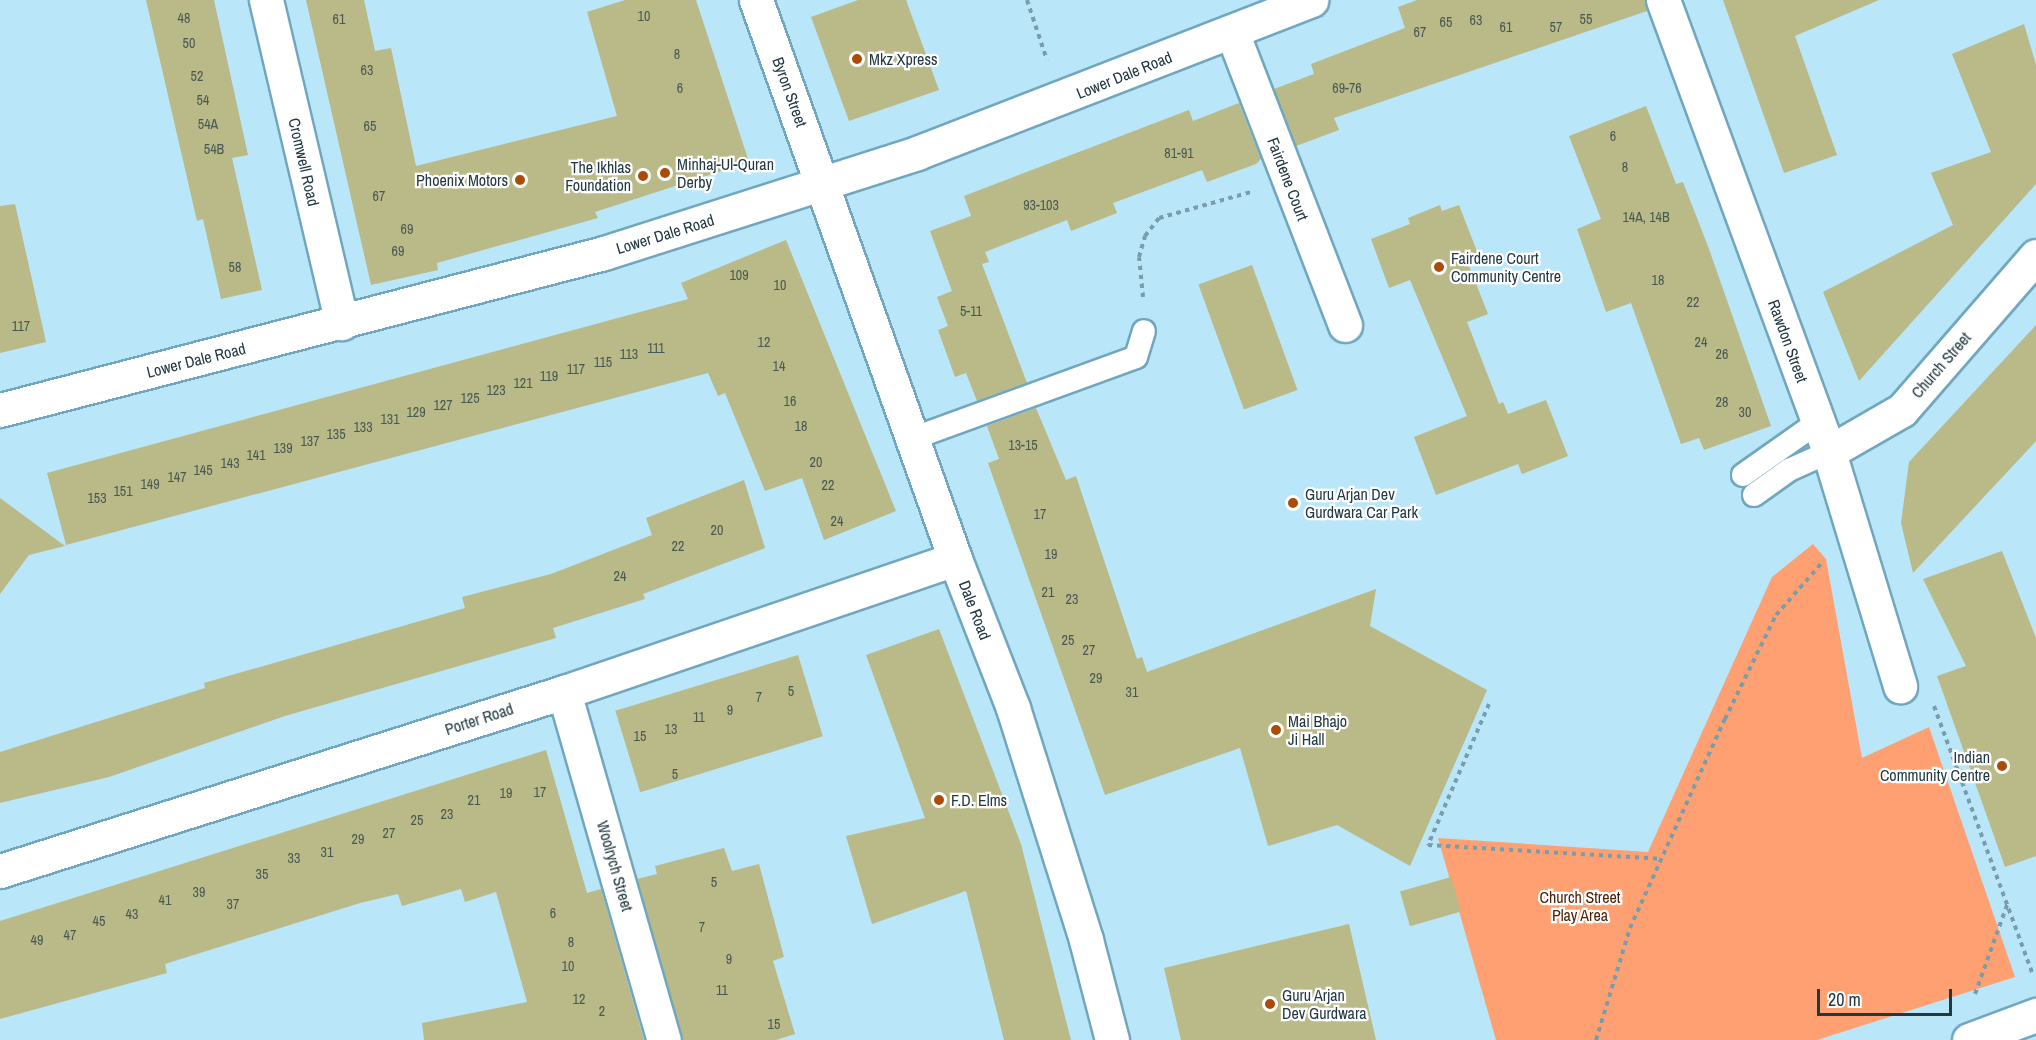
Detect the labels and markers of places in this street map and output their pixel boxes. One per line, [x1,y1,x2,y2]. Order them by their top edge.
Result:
place label: Mkz Xpress [869,49,938,69]
marker: Mkz Xpress [850,52,864,66]
place label: Minhaj-Ul-Quran Derby [677,154,774,192]
place label: The Ikhlas Foundation [565,157,631,195]
marker: Minhaj-Ul-Quran Derby [658,166,672,180]
marker: The Ikhlas Foundation [636,169,650,183]
place label: Phoenix Motors [416,170,508,190]
marker: Phoenix Motors [513,173,527,187]
place label: Fairdene Court Community Centre [1451,248,1561,286]
marker: Fairdene Court Community Centre [1432,260,1446,274]
place label: Guru Arjan Dev Gurdwara Car Park [1305,484,1418,522]
marker: Guru Arjan Dev Gurdwara Car Park [1286,496,1300,510]
place label: Mai Bhajo Ji Hall [1288,711,1347,749]
marker: Mai Bhajo Ji Hall [1269,723,1283,737]
place label: Indian Community Centre [1880,747,1990,785]
marker: Indian Community Centre [1995,759,2009,773]
place label: F.D. Elms [951,790,1007,810]
marker: F.D. Elms [932,793,946,807]
place label: Guru Arjan Dev Gurdwara [1282,985,1367,1023]
marker: Guru Arjan Dev Gurdwara [1263,997,1277,1011]

